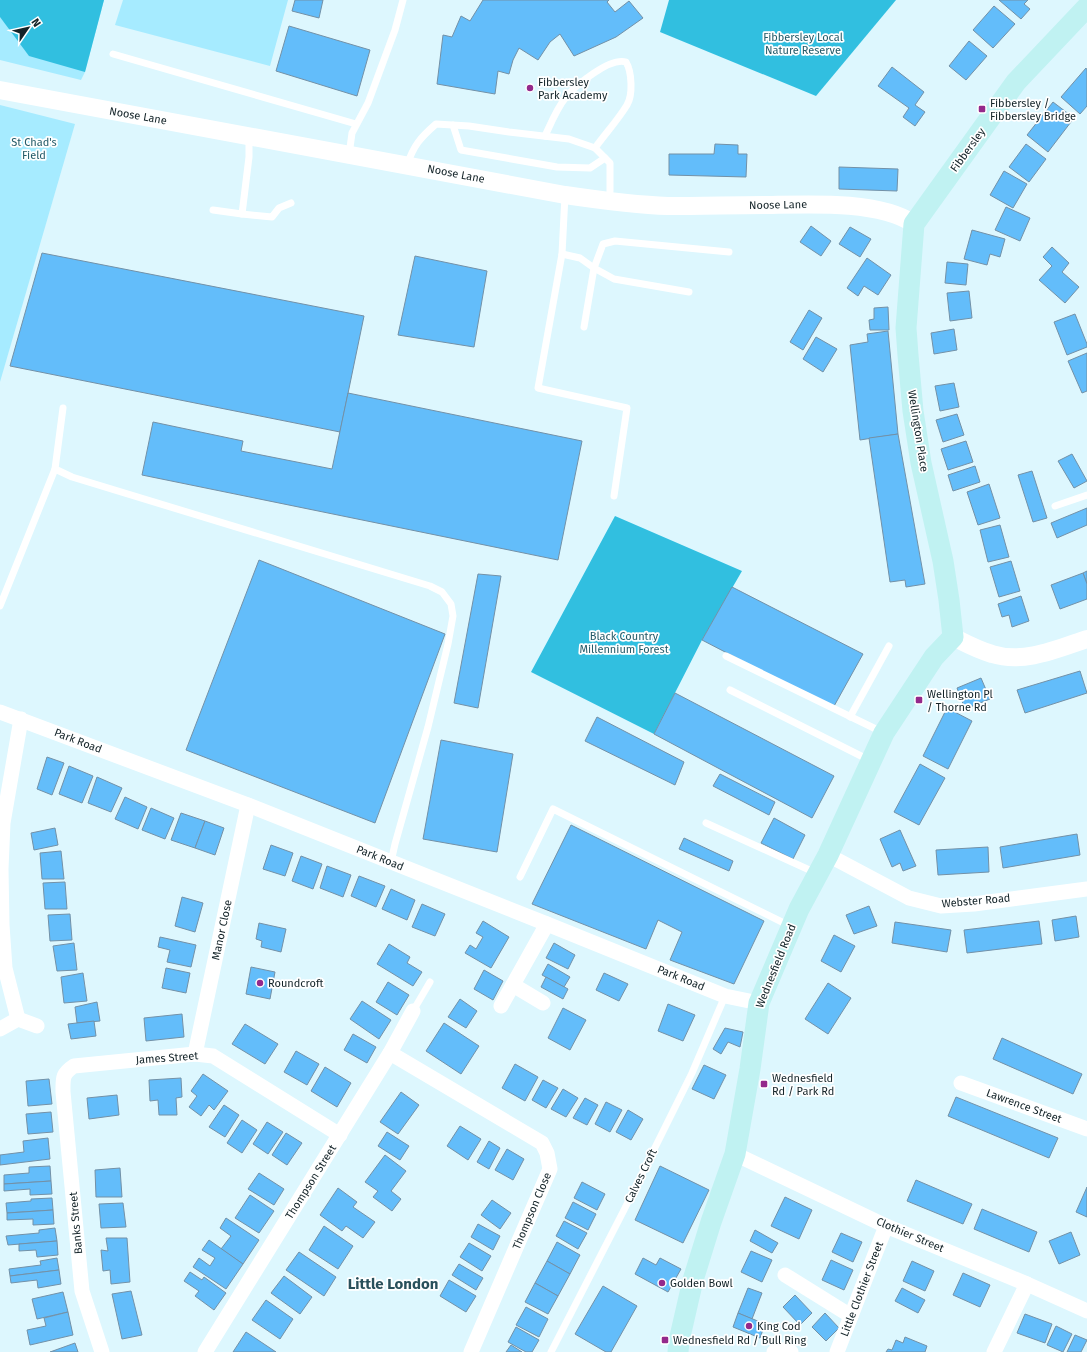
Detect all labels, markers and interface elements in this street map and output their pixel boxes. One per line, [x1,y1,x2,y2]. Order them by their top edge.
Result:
north arrow [8,8,48,48]
text: N [28,16,43,29]
park label: Fibbersley Local Nature Reserve [763,31,843,57]
place label: Fibbersley Park Academy [538,76,608,102]
marker: Fibbersley Park Academy [525,83,535,93]
place label: Fibbersley / Fibbersley Bridge [990,97,1076,123]
marker: Fibbersley / Fibbersley Bridge [977,104,987,114]
street label: Noose Lane [108,105,168,127]
street label: Fibbersley [948,125,989,174]
park label: St Chad's Field [11,136,57,162]
street label: Noose Lane [426,162,486,186]
street label: Noose Lane [749,198,807,212]
street label: Wellington Place [905,389,931,473]
park label: Black Country Millennium Forest [579,630,669,656]
place label: Wellington Pl / Thorne Rd [927,688,993,714]
marker: Wellington Pl / Thorne Rd [914,695,924,705]
street label: Park Road [52,726,104,756]
street label: Park Road [354,843,406,873]
street label: Webster Road [941,892,1011,910]
street label: Manor Close [209,899,235,961]
street label: Wednesfield Road [753,922,799,1010]
street label: Park Road [655,963,707,993]
place label: Roundcroft [268,977,324,990]
marker: Roundcroft [255,978,265,988]
street label: James Street [135,1049,199,1067]
place label: Wednesfield Rd / Park Rd [772,1072,834,1098]
marker: Wednesfield Rd / Park Rd [759,1079,769,1089]
street label: Lawrence Street [984,1086,1064,1126]
street label: Thompson Street [283,1142,339,1222]
street label: Calves Croft [622,1147,660,1205]
street label: Thompson Close [510,1171,554,1251]
street label: Banks Street [67,1191,85,1255]
street label: Clothier Street [874,1215,946,1255]
street label: Little Clothier Street [838,1240,886,1338]
district label: Little London [348,1275,438,1293]
place label: Golden Bowl [670,1277,733,1290]
marker: Golden Bowl [657,1278,667,1288]
place label: King Cod [757,1320,801,1333]
marker: King Cod [744,1321,754,1331]
place label: Wednesfield Rd / Bull Ring [673,1334,806,1347]
marker: Wednesfield Rd / Bull Ring [660,1335,670,1345]

